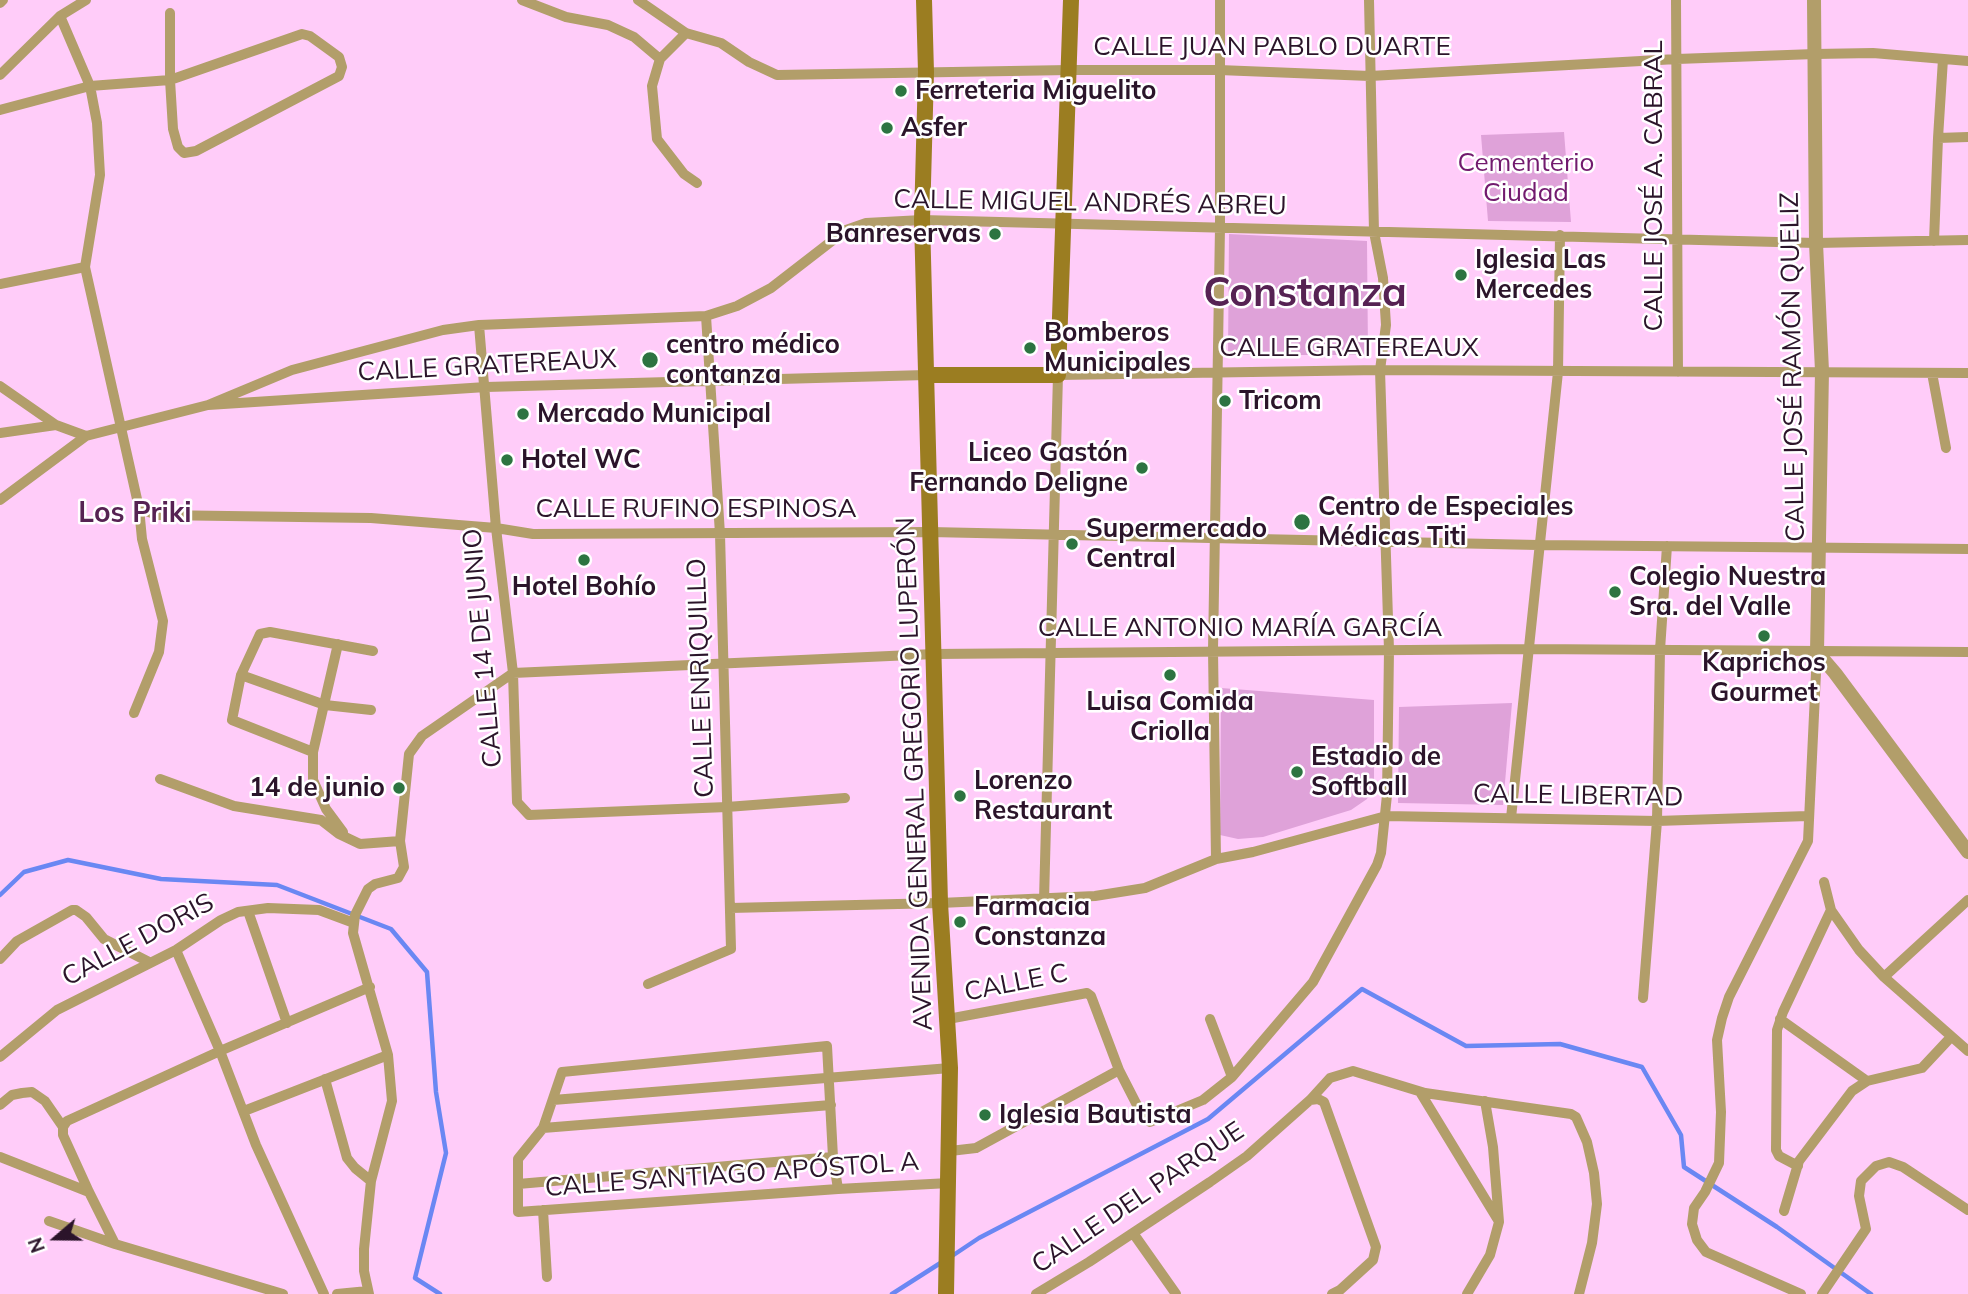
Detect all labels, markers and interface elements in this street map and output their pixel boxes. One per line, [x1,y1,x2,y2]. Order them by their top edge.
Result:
street label: CALLE JUAN PABLO DUARTE [1093,31,1451,63]
street label: CALLE JOSÉ A. CABRAL [1638,40,1670,332]
place label: Ferreteria Miguelito [915,75,1156,107]
marker: Ferreteria Miguelito [893,83,909,99]
place label: Asfer [901,112,967,144]
marker: Asfer [879,120,895,136]
park label: Cementerio Ciudad [1458,147,1594,208]
street label: CALLE MIGUEL ANDRÉS ABREU [893,184,1287,222]
street label: CALLE JOSÉ RAMÓN QUELIZ [1774,192,1812,542]
place label: Banreservas [826,218,981,250]
marker: Banreservas [987,226,1003,242]
place label: Iglesia Las Mercedes [1475,244,1606,306]
marker: Iglesia Las Mercedes [1453,267,1469,283]
district label: Constanza [1203,270,1407,318]
place label: Bomberos Municipales [1044,317,1191,378]
place label: centro médico contanza [666,329,840,390]
street label: CALLE GRATEREAUX [1219,332,1479,364]
marker: Bomberos Municipales [1022,340,1038,356]
street label: CALLE GRATEREAUX [357,344,617,388]
marker: centro médico contanza [640,350,660,370]
place label: Tricom [1239,385,1322,417]
marker: Tricom [1217,393,1233,409]
place label: Mercado Municipal [537,398,771,430]
marker: Mercado Municipal [515,406,531,422]
place label: Liceo Gastón Fernando Deligne [909,437,1128,498]
place label: Hotel WC [521,444,641,476]
marker: Hotel WC [499,452,515,468]
marker: Liceo Gastón Fernando Deligne [1134,460,1150,476]
place label: Centro de Especiales Médicas Titi [1318,491,1574,552]
street label: CALLE RUFINO ESPINOSA [535,493,857,525]
district label: Los Priki [78,497,192,531]
marker: Centro de Especiales Médicas Titi [1292,512,1312,532]
place label: Supermercado Central [1086,513,1267,574]
street label: AVENIDA GENERAL GREGORIO LUPERÓN [890,517,940,1031]
street label: CALLE 14 DE JUNIO [457,527,509,769]
marker: Supermercado Central [1064,536,1080,552]
marker: Hotel Bohío [576,552,592,568]
street label: CALLE ENRIQUILLO [681,558,721,798]
place label: Colegio Nuestra Sra. del Valle [1629,561,1826,622]
place label: Hotel Bohío [512,571,656,603]
marker: Colegio Nuestra Sra. del Valle [1607,584,1623,600]
street label: CALLE ANTONIO MARÍA GARCÍA [1038,612,1442,644]
marker: Kaprichos Gourmet [1756,628,1772,644]
place label: Kaprichos Gourmet [1702,647,1826,708]
marker: Luisa Comida Criolla [1162,667,1178,683]
place label: Luisa Comida Criolla [1086,686,1254,748]
place label: Estadio de Softball [1311,741,1441,802]
marker: Estadio de Softball [1289,764,1305,780]
place label: Lorenzo Restaurant [974,765,1112,826]
place label: 14 de junio [249,772,385,804]
street label: CALLE LIBERTAD [1473,779,1683,813]
marker: 14 de junio [391,780,407,796]
marker: Lorenzo Restaurant [952,788,968,804]
street label: CALLE DORIS [57,887,219,993]
place label: Farmacia Constanza [974,891,1106,953]
marker: Farmacia Constanza [952,914,968,930]
street label: CALLE C [962,958,1070,1008]
place label: Iglesia Bautista [999,1099,1192,1131]
marker: Iglesia Bautista [977,1107,993,1123]
street label: CALLE DEL PARQUE [1026,1115,1250,1281]
street label: CALLE SANTIAGO APÓSTOL A [544,1146,920,1204]
north arrow [21,1203,91,1273]
text: N [23,1234,50,1256]

